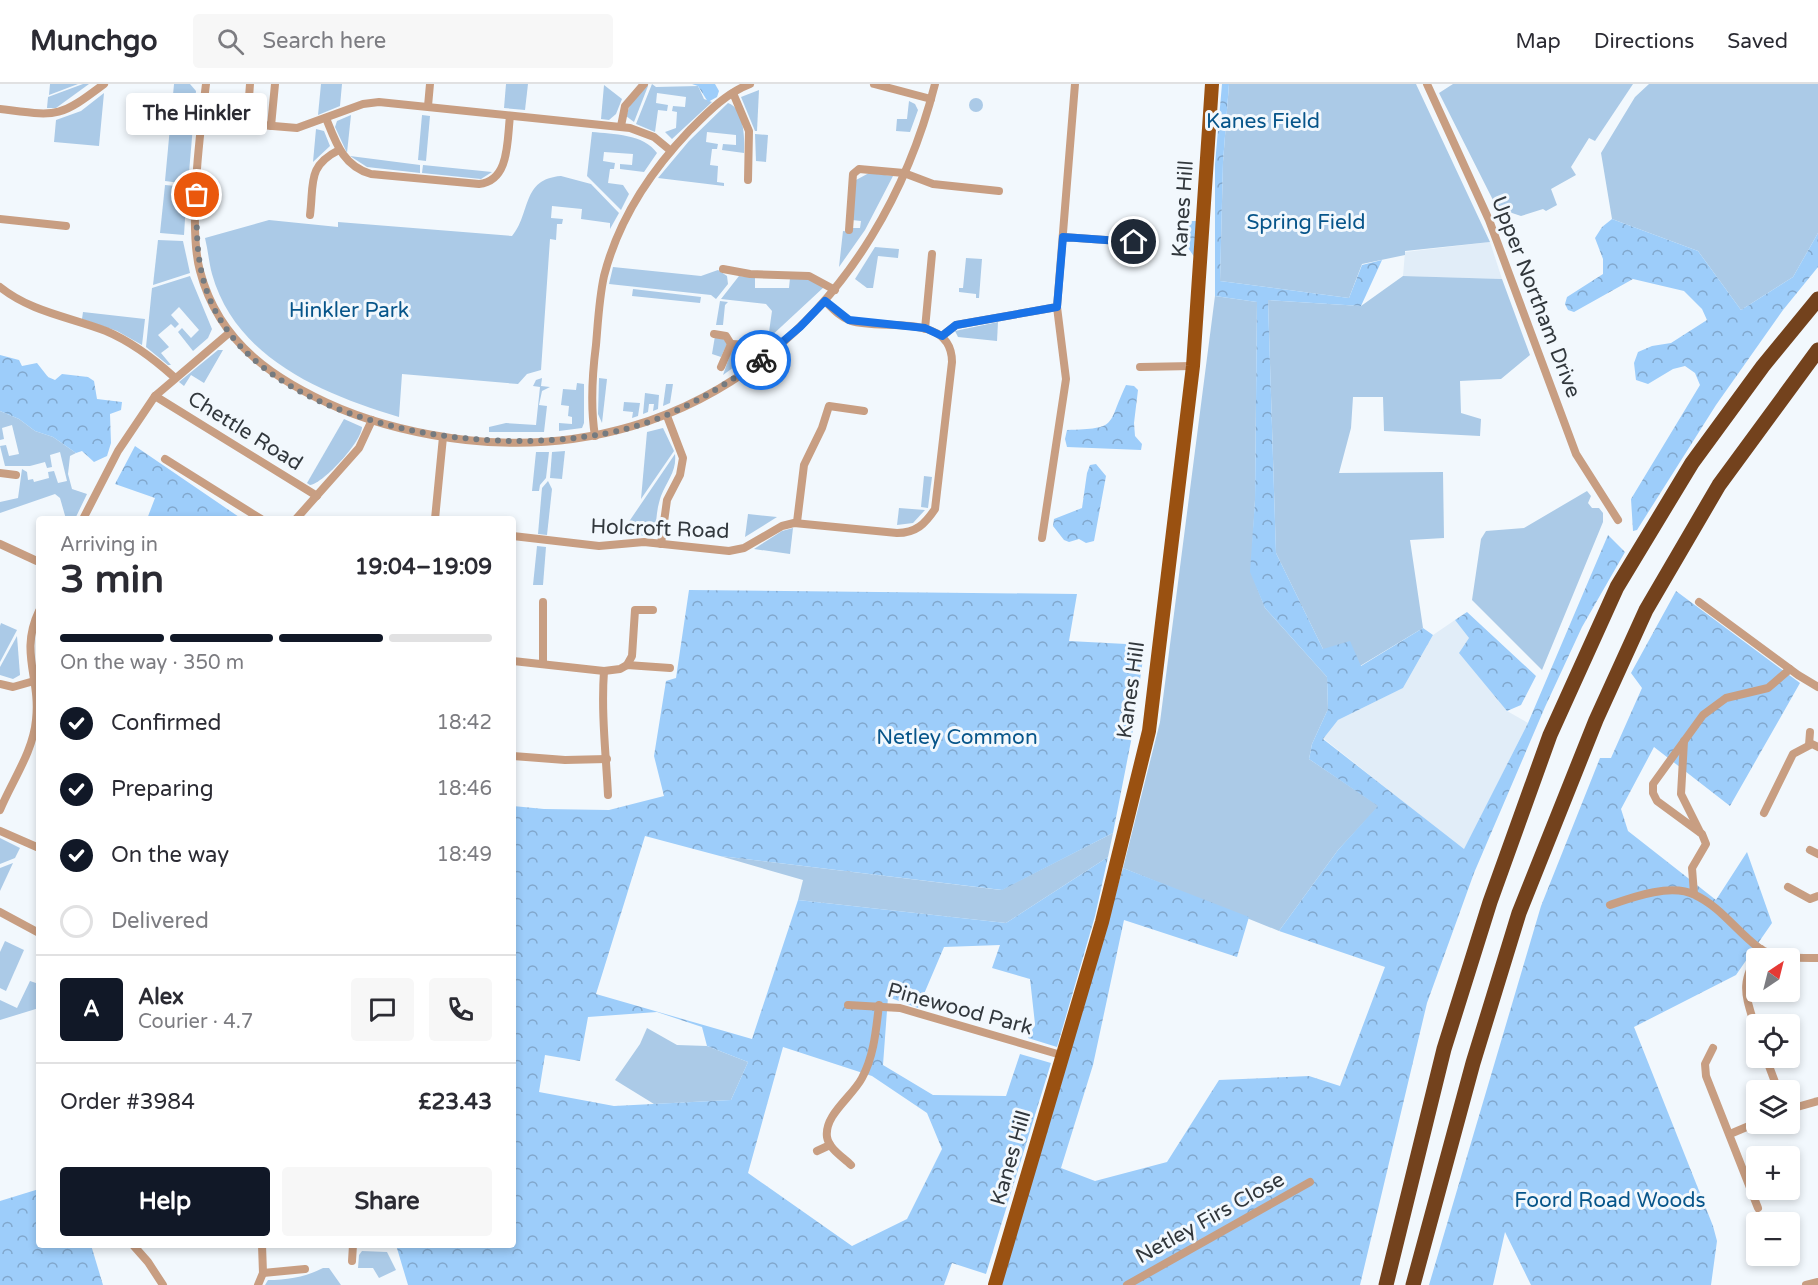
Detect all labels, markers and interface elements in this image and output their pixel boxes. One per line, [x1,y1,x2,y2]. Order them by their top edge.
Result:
search box [193,14,613,68]
text: Munchgo [30,24,157,58]
icon: search [214,25,247,58]
text: Search here [262,28,386,54]
text: Map [1515,29,1561,54]
text: Directions [1594,29,1694,54]
text: Saved [1727,29,1788,54]
callout: The Hinkler [127,93,268,135]
text: The Hinkler [143,102,250,126]
park label: Kanes Field [1206,109,1320,134]
street label: Kanes Hill [1167,160,1199,258]
pin [171,169,222,220]
icon: bag [180,178,213,211]
street label: Upper Northam Drive [1486,193,1586,401]
park label: Spring Field [1247,210,1365,235]
pin [1108,216,1159,267]
icon: home [1117,225,1150,258]
park label: Hinkler Park [289,298,409,323]
courier [731,330,791,390]
icon: bike [745,344,778,377]
street label: Chettle Road [183,386,307,476]
street label: Holcroft Road [590,514,730,544]
text: Arriving in [60,533,158,557]
text: 19:04–19:09 [355,554,492,580]
text: 3 min [60,556,164,603]
street label: Kanes Hill [1112,640,1150,740]
text: On the way · 350 m [60,651,244,675]
icon: check [60,707,93,740]
text: Confirmed [111,710,221,736]
text: 18:42 [437,711,492,735]
park label: Netley Common [876,725,1038,750]
icon: check [60,773,93,806]
text: Preparing [111,776,214,802]
text: 18:46 [437,777,492,801]
icon: check [60,839,93,872]
text: On the way [111,842,229,868]
text: 18:49 [437,843,492,867]
text: Delivered [111,908,209,934]
north arrow [1746,948,1800,1002]
map controls [1746,948,1800,1266]
button: chat [351,978,414,1041]
button: phone [429,978,492,1041]
street label: Pinewood Park [885,978,1035,1040]
text: Alex [138,984,184,1010]
text: A [83,996,100,1022]
text: Courier · 4.7 [138,1010,253,1034]
button: locate [1746,1014,1800,1068]
button: layers [1746,1080,1800,1134]
text: Order #3984 [60,1089,195,1115]
text: £23.43 [418,1089,492,1115]
street label: Kanes Hill [986,1108,1036,1208]
button: + [1746,1146,1800,1200]
button: Help [60,1167,270,1236]
button: Share [282,1167,492,1236]
street label: Netley Firs Close [1131,1167,1289,1269]
park label: Foord Road Woods [1514,1188,1706,1213]
button: − [1746,1212,1800,1266]

